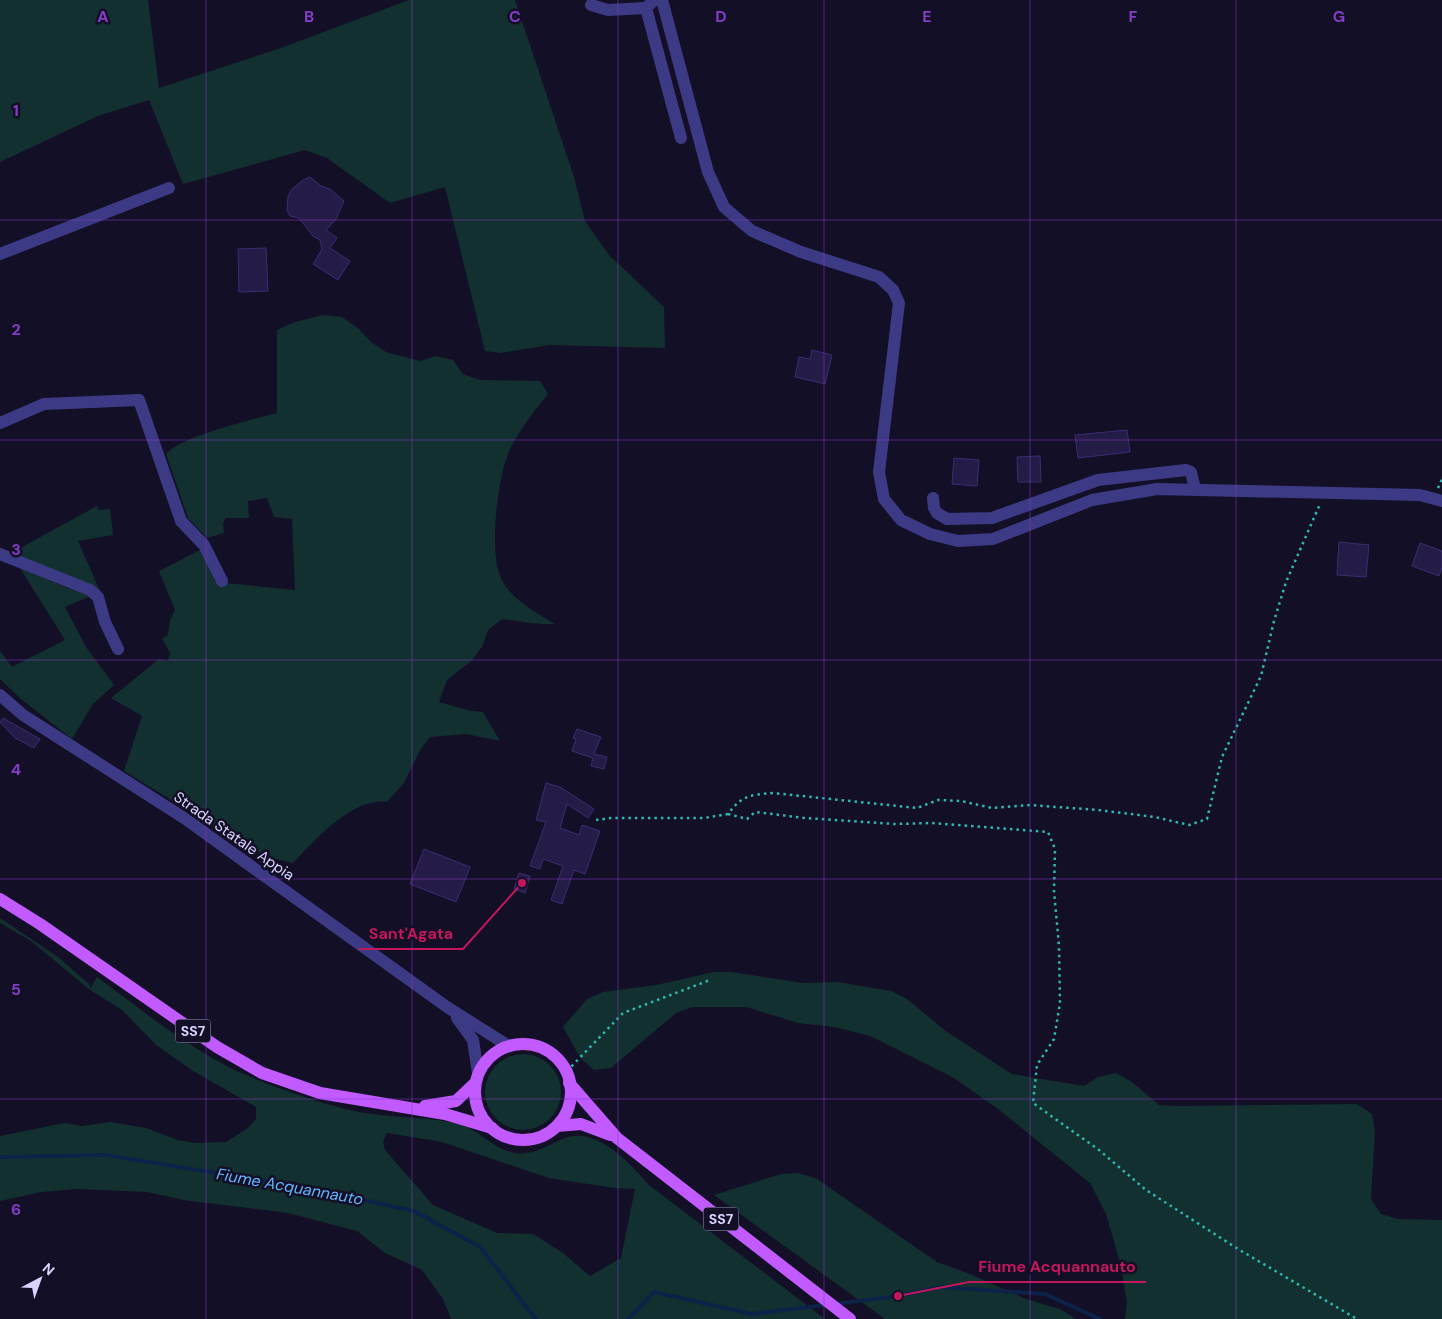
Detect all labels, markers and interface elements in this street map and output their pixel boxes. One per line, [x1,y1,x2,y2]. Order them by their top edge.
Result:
text: A [97,6,109,27]
text: B [304,6,314,27]
text: C [509,6,521,27]
text: D [715,6,727,27]
text: E [922,6,932,27]
text: F [1129,6,1138,27]
text: G [1333,6,1345,27]
text: 1 [13,100,19,121]
text: 2 [11,319,21,340]
text: 3 [11,539,21,560]
text: 4 [11,759,21,780]
street label: Strada Statale Appia [170,787,298,885]
callout: Sant'Agata [359,918,463,949]
text: Sant'Agata [369,923,453,944]
text: 5 [11,979,21,1000]
road number: SS7 [176,1019,210,1042]
water label: Fiume Acquannauto [215,1163,365,1210]
text: 6 [11,1199,21,1220]
road number: SS7 [704,1208,738,1230]
callout: Fiume Acquannauto [969,1251,1146,1282]
north arrow [15,1254,65,1304]
text: Fiume Acquannauto [978,1256,1136,1277]
text: N [39,1259,58,1279]

